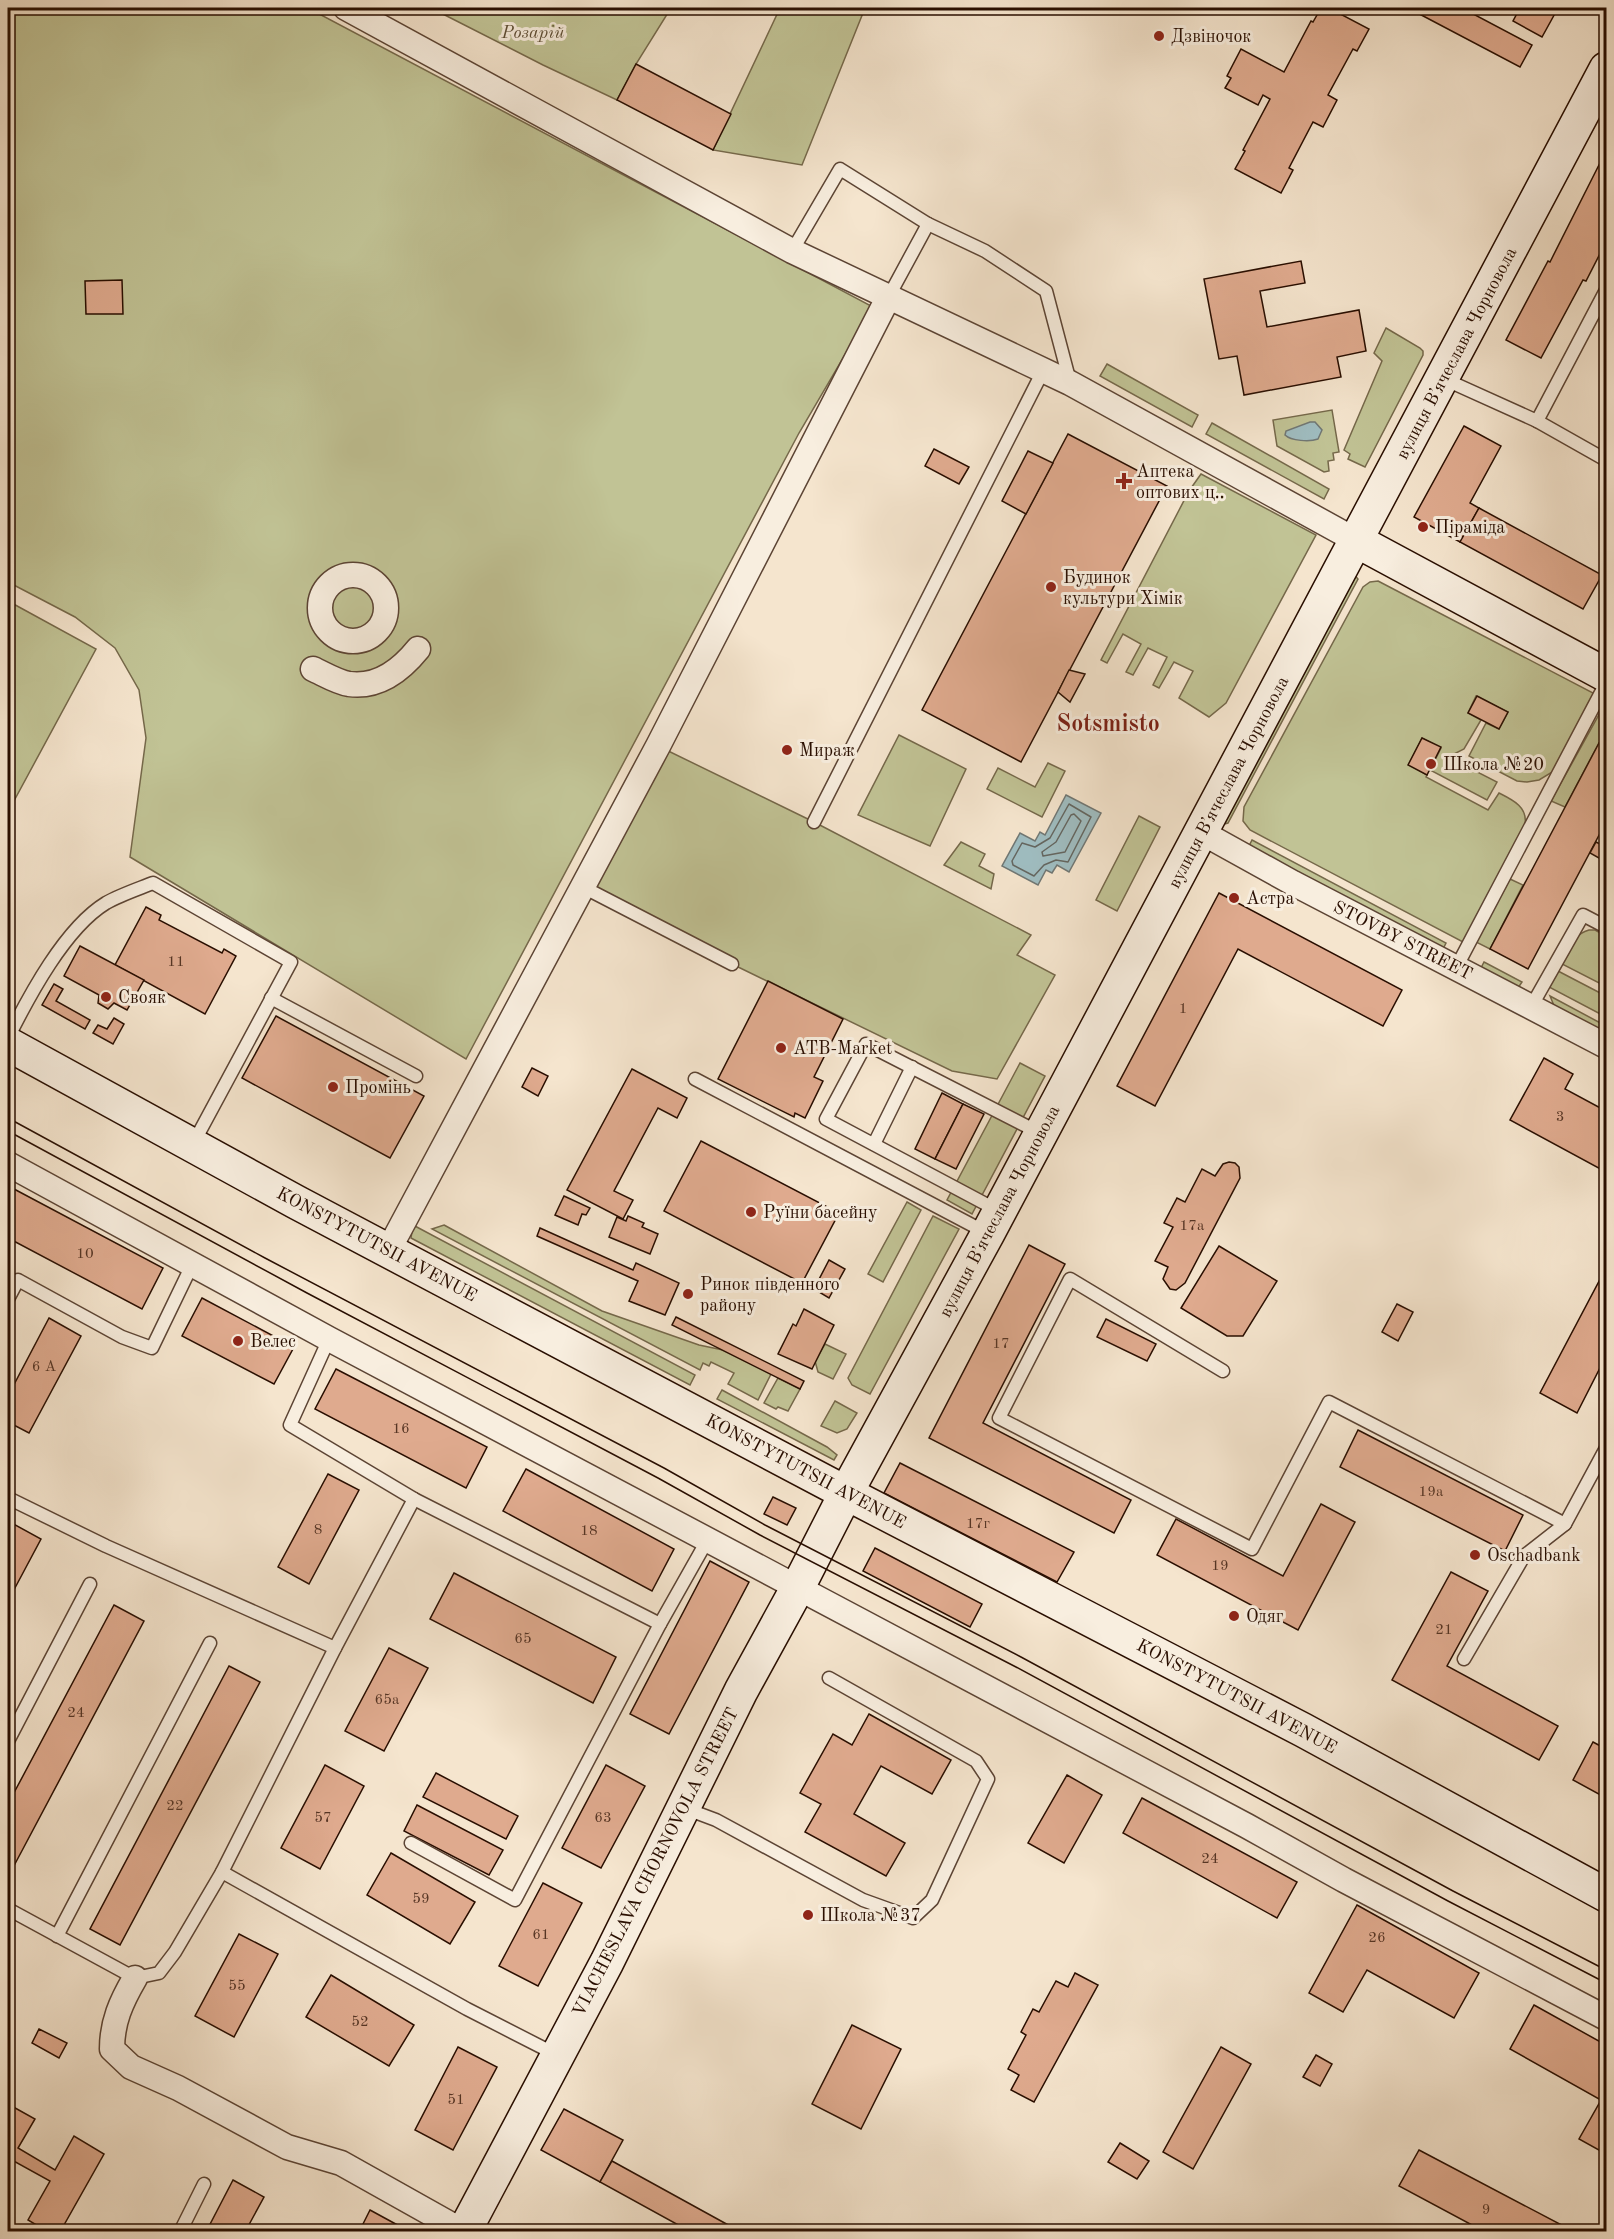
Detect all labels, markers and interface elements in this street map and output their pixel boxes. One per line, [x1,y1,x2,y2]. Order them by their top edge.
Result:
park label: Розарій [500,24,565,42]
place label: Дзвіночок [1171,28,1251,46]
marker: Дзвіночок [1152,29,1166,43]
street label: вулиця Вʼячеслава Чорновола [1393,245,1521,462]
place label: Аптека оптових ц‥ [1136,463,1224,502]
marker: Аптека оптових ц‥ [1117,474,1131,488]
place label: Піраміда [1435,519,1505,537]
marker: Піраміда [1416,520,1430,534]
place label: Будинок культури Хімік [1063,569,1183,608]
marker: Будинок культури Хімік [1044,580,1058,594]
street label: вулиця Вʼячеслава Чорновола [1165,674,1293,891]
district label: Sotsmisto [1056,713,1160,737]
place label: Мираж [799,742,855,760]
marker: Мираж [780,743,794,757]
place label: Школа №20 [1443,756,1544,774]
marker: Школа №20 [1424,757,1438,771]
place label: Астра [1246,890,1294,908]
marker: Астра [1227,891,1241,905]
street label: STOVBY STREET [1330,898,1475,984]
house number: 11 [167,955,185,970]
place label: Свояк [118,989,166,1007]
marker: Свояк [99,990,113,1004]
house number: 1 [1179,1002,1187,1017]
place label: ATB-Market [793,1040,892,1058]
marker: ATB-Market [774,1041,788,1055]
place label: Промінь [345,1079,411,1097]
marker: Промінь [326,1080,340,1094]
street label: вулиця Вʼячеслава Чорновола [936,1103,1064,1320]
house number: 3 [1556,1110,1564,1125]
street label: KONSTYTUTSII AVENUE [273,1184,480,1305]
place label: Руїни басейну [763,1204,878,1222]
marker: Руїни басейну [744,1205,758,1219]
house number: 17а [1180,1219,1205,1234]
house number: 10 [76,1247,94,1262]
place label: Ринок південного району [700,1276,840,1315]
marker: Ринок південного району [681,1287,695,1301]
place label: Велес [250,1333,296,1351]
marker: Велес [231,1334,245,1348]
house number: 17 [992,1337,1010,1352]
house number: 6 А [32,1360,57,1375]
street label: KONSTYTUTSII AVENUE [702,1411,909,1532]
house number: 16 [392,1422,410,1437]
house number: 19а [1419,1485,1444,1500]
house number: 17г [966,1517,990,1532]
house number: 8 [314,1523,322,1538]
house number: 18 [580,1524,598,1539]
place label: Oschadbank [1487,1547,1581,1565]
marker: Oschadbank [1468,1548,1482,1562]
house number: 19 [1211,1559,1229,1574]
place label: Одяг [1246,1608,1284,1626]
marker: Одяг [1227,1609,1241,1623]
house number: 21 [1435,1623,1453,1638]
house number: 65 [514,1632,532,1647]
street label: KONSTYTUTSII AVENUE [1133,1636,1340,1757]
house number: 65а [375,1693,400,1708]
street label: VIACHESLAVA CHORNOVOLA STREET [570,1705,742,2020]
house number: 24 [67,1706,85,1721]
house number: 22 [166,1799,184,1814]
house number: 57 [314,1811,332,1826]
house number: 63 [594,1811,612,1826]
house number: 24 [1201,1852,1219,1867]
house number: 59 [412,1892,430,1907]
place label: Школа №37 [820,1907,921,1925]
marker: Школа №37 [801,1908,815,1922]
house number: 61 [532,1928,550,1943]
house number: 26 [1368,1931,1386,1946]
house number: 55 [228,1979,246,1994]
house number: 52 [351,2015,369,2030]
house number: 51 [447,2093,465,2108]
house number: 9 [1482,2203,1490,2218]

